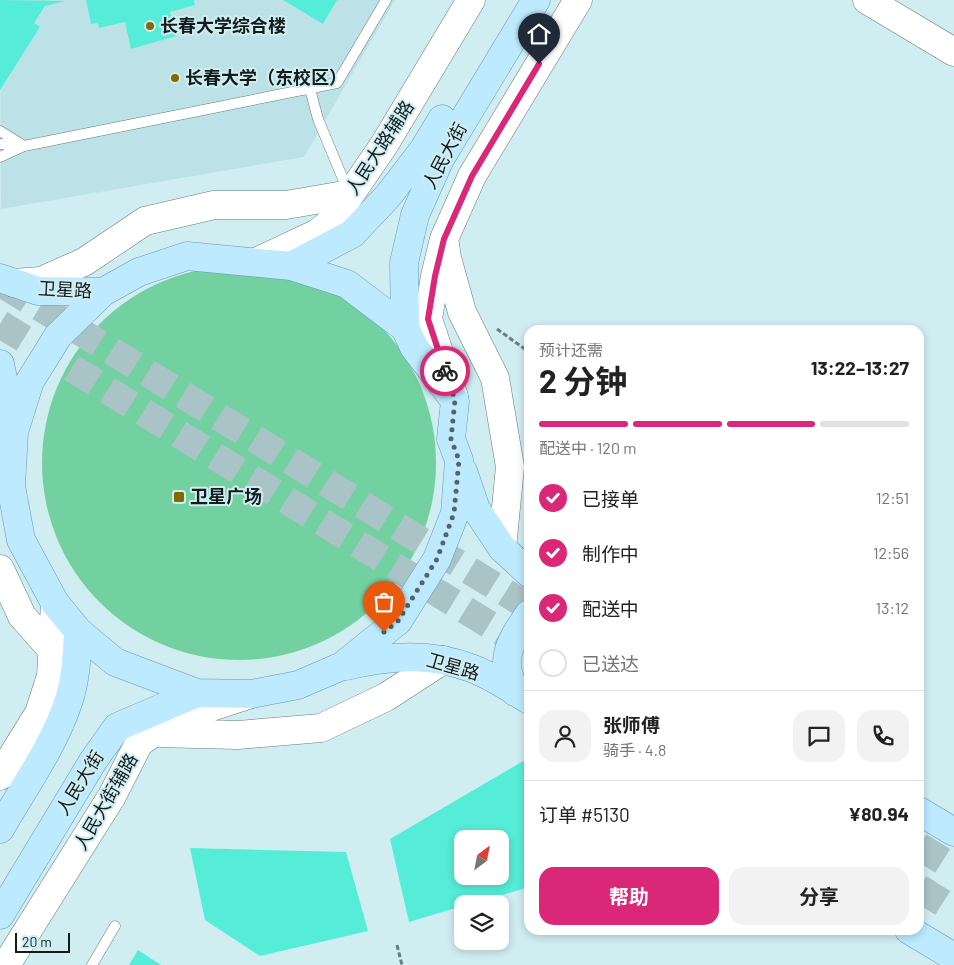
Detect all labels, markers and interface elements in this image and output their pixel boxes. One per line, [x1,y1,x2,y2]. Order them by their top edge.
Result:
pin [518,13,560,64]
place label: 长春大学综合楼 [160,14,286,36]
marker: 长春大学综合楼 [144,20,156,32]
icon: home [525,20,553,48]
place label: 长春大学（东校区） [185,66,347,88]
marker: 长春大学（东校区） [169,72,181,84]
street label: 人民大路辅路 [341,96,418,199]
street label: 人民大街 [418,119,471,192]
street label: 卫星路 [38,277,93,301]
text: 预计还需 [539,340,603,359]
courier [420,346,470,396]
text: 13:22–13:27 [811,356,909,379]
icon: bike [431,357,459,385]
text: 2 分钟 [539,361,627,399]
text: 配送中 · 120 m [539,438,636,457]
icon: check [539,484,567,512]
place label: 卫星广场 [190,485,262,507]
text: 已接单 [582,487,639,510]
text: 12:51 [876,488,909,507]
marker: 卫星广场 [172,490,186,504]
icon: check [539,539,567,567]
text: 制作中 [582,542,639,565]
text: 12:56 [873,543,909,562]
pin [363,581,405,632]
icon: bag [370,588,398,616]
icon: check [539,594,567,622]
text: 配送中 [582,597,639,620]
text: 13:12 [876,598,909,617]
street label: 卫星路 [424,648,482,684]
text: 已送达 [582,652,639,675]
button: person [539,710,591,762]
button: chat [793,710,845,762]
button: phone [857,710,909,762]
text: 张师傅 [603,713,660,736]
text: 骑手 · 4.8 [603,740,666,759]
street label: 人民大街 [51,746,108,819]
street label: 人民大街辅路 [69,749,142,854]
text: ¥80.94 [848,802,909,825]
text: 订单 #5130 [539,803,630,826]
north arrow [454,830,509,885]
map controls [454,830,509,950]
button: 帮助 [539,867,719,925]
button: 分享 [729,867,909,925]
button: layers [454,895,509,950]
scale bar [15,930,70,953]
text: 20 m [22,933,52,950]

